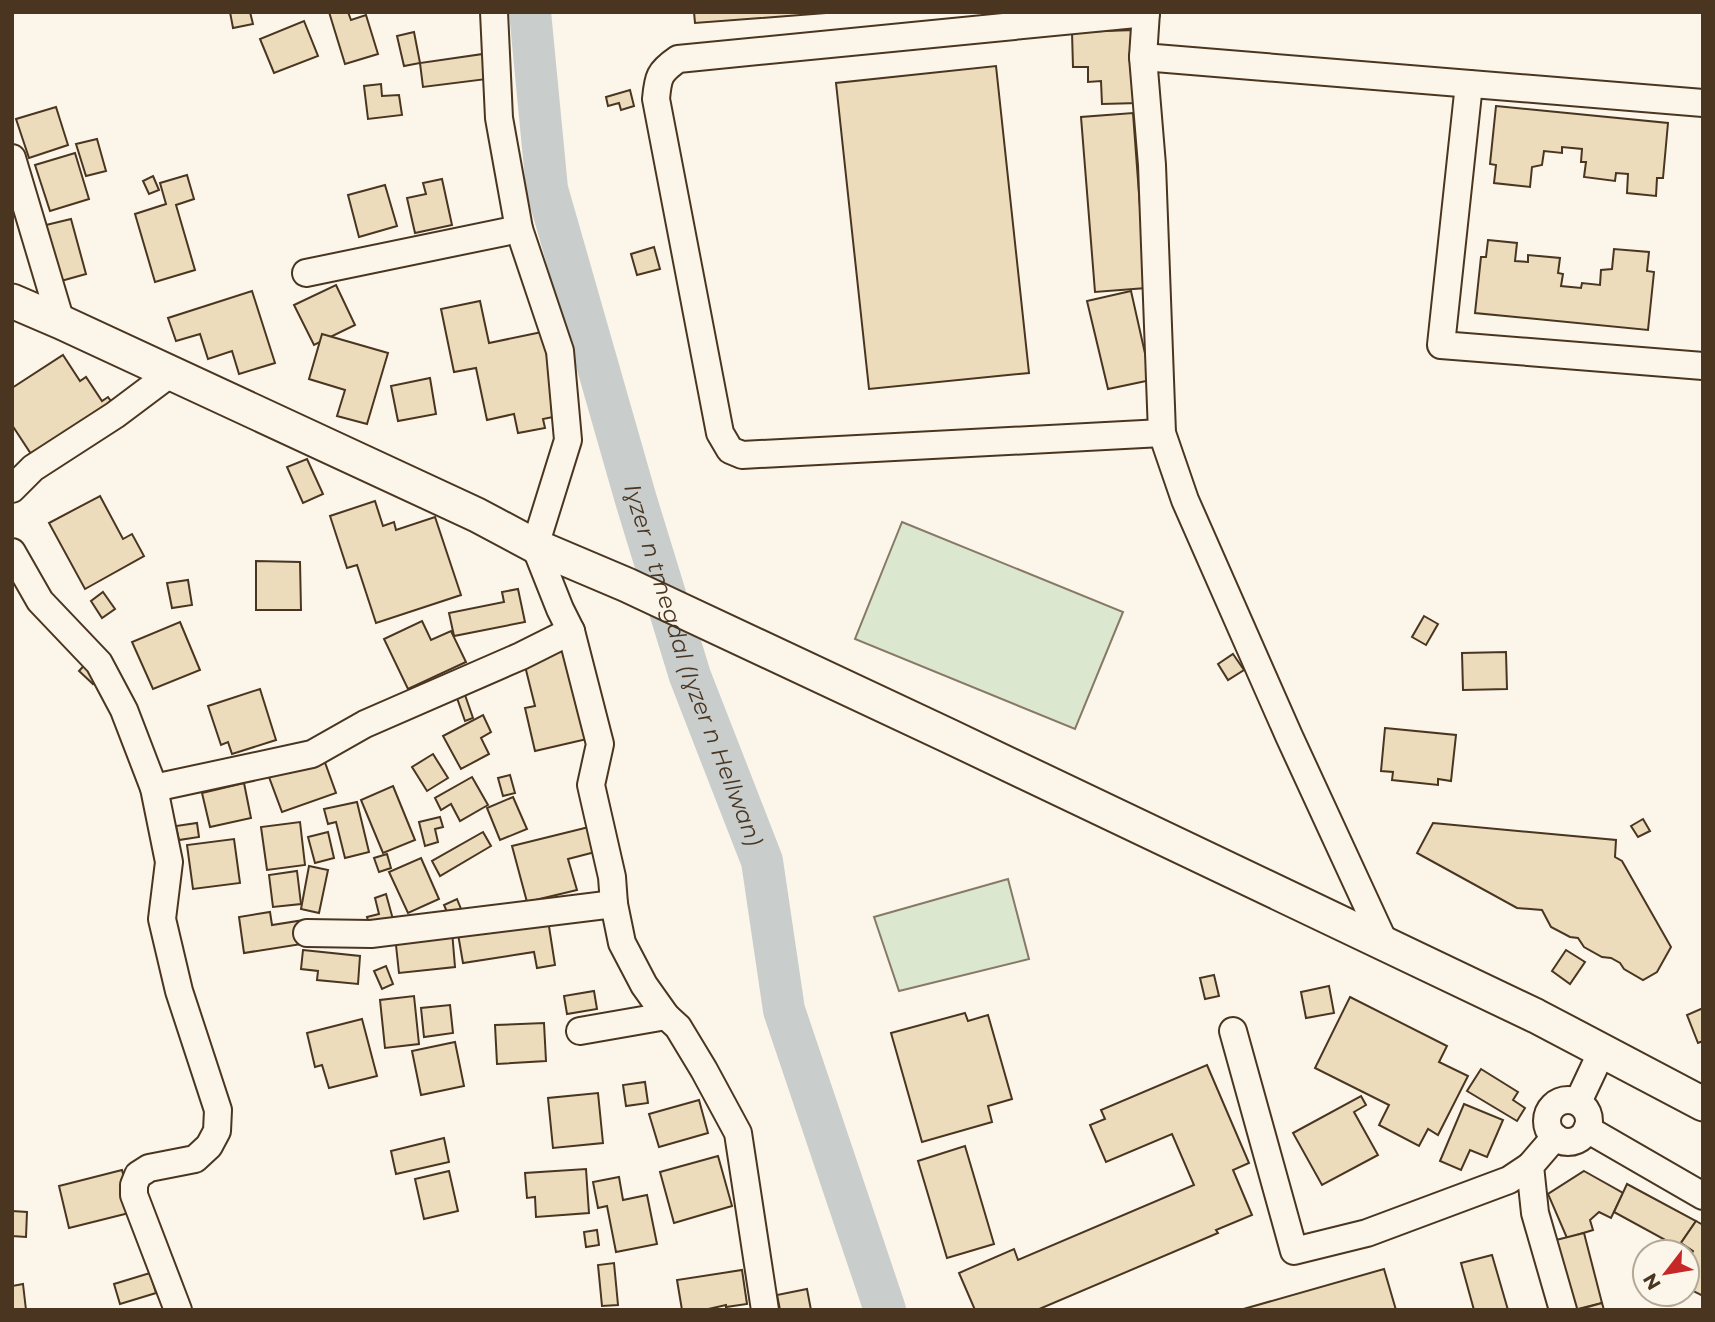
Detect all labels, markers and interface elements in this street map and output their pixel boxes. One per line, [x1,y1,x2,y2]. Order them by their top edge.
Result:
water label: Iɣzer n tmegdal (Iɣzer n Hellwan) [618,481,769,850]
north arrow [1631,1238,1701,1308]
text: N [1638,1269,1666,1294]

